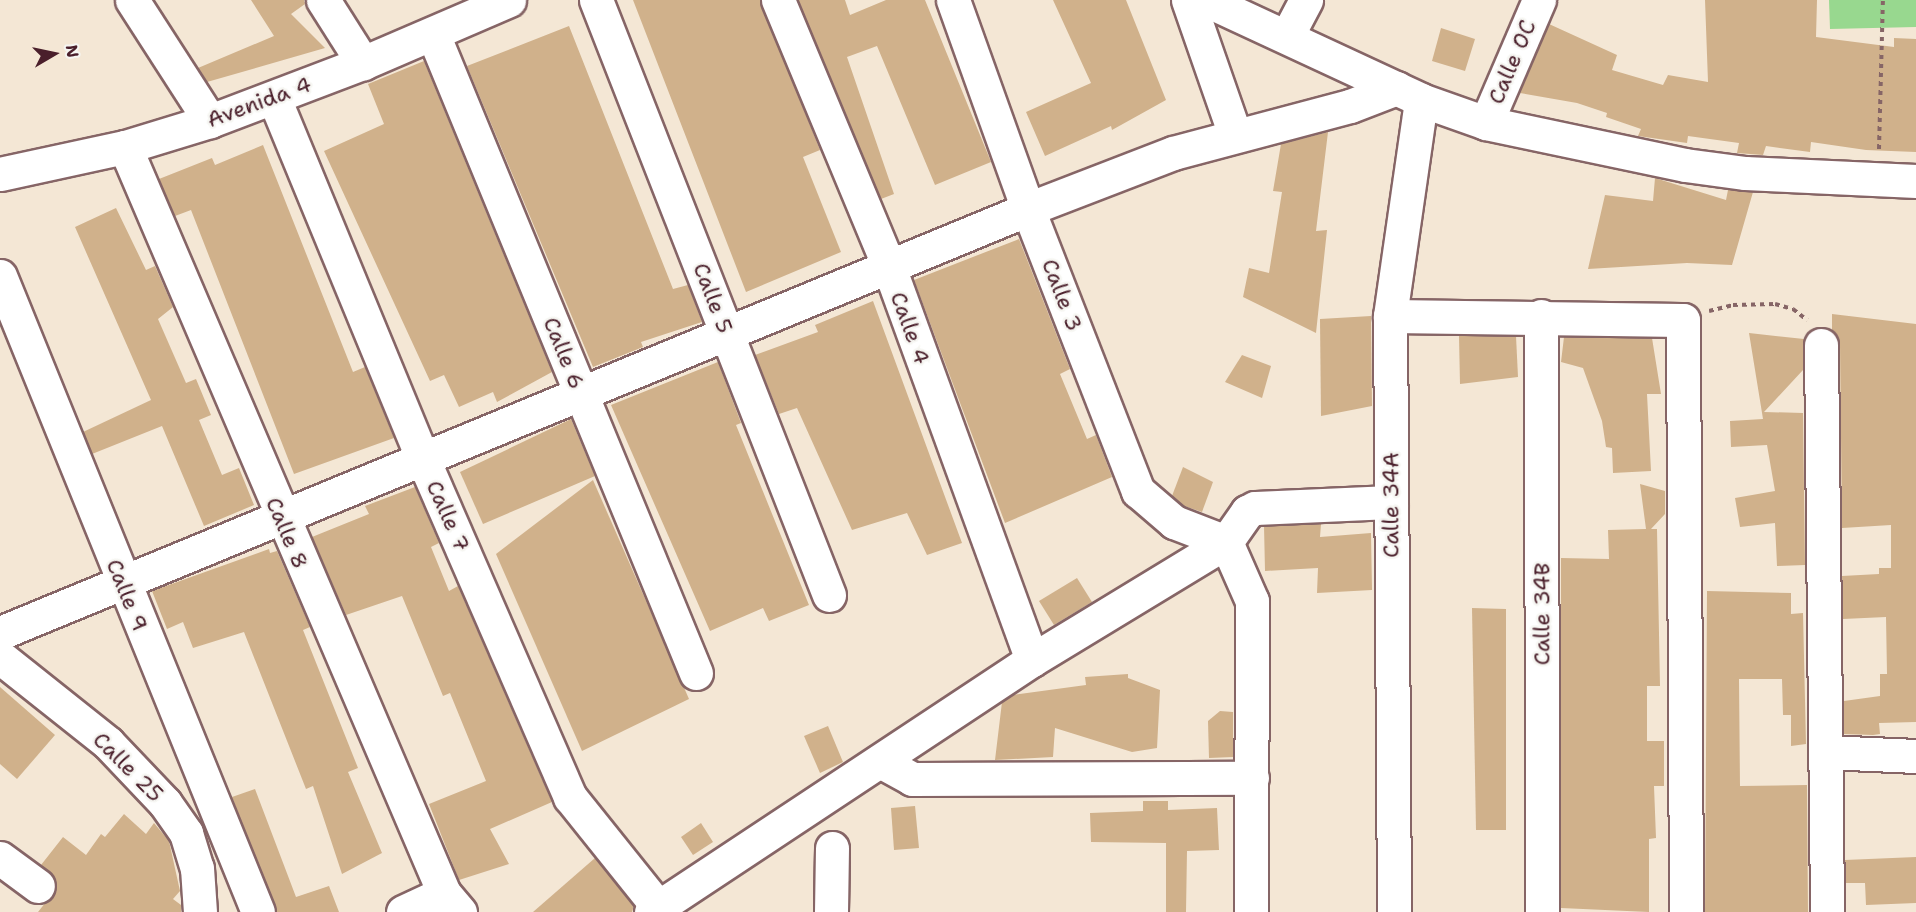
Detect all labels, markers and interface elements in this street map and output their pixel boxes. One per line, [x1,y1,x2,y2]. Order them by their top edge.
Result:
street label: Calle 0C [1483,16,1541,108]
north arrow [24,24,84,84]
text: N [61,43,84,59]
street label: Avenida 4 [203,71,315,133]
street label: Calle 3 [1036,255,1088,335]
street label: Calle 5 [688,259,738,337]
street label: Calle 4 [885,288,935,368]
street label: Calle 6 [538,313,590,393]
street label: Calle 34A [1378,452,1404,558]
street label: Calle 7 [421,476,475,556]
street label: Calle 8 [260,493,314,573]
street label: Calle 9 [101,555,153,635]
street label: Calle 34B [1529,563,1555,665]
street label: Calle 25 [87,726,169,808]

